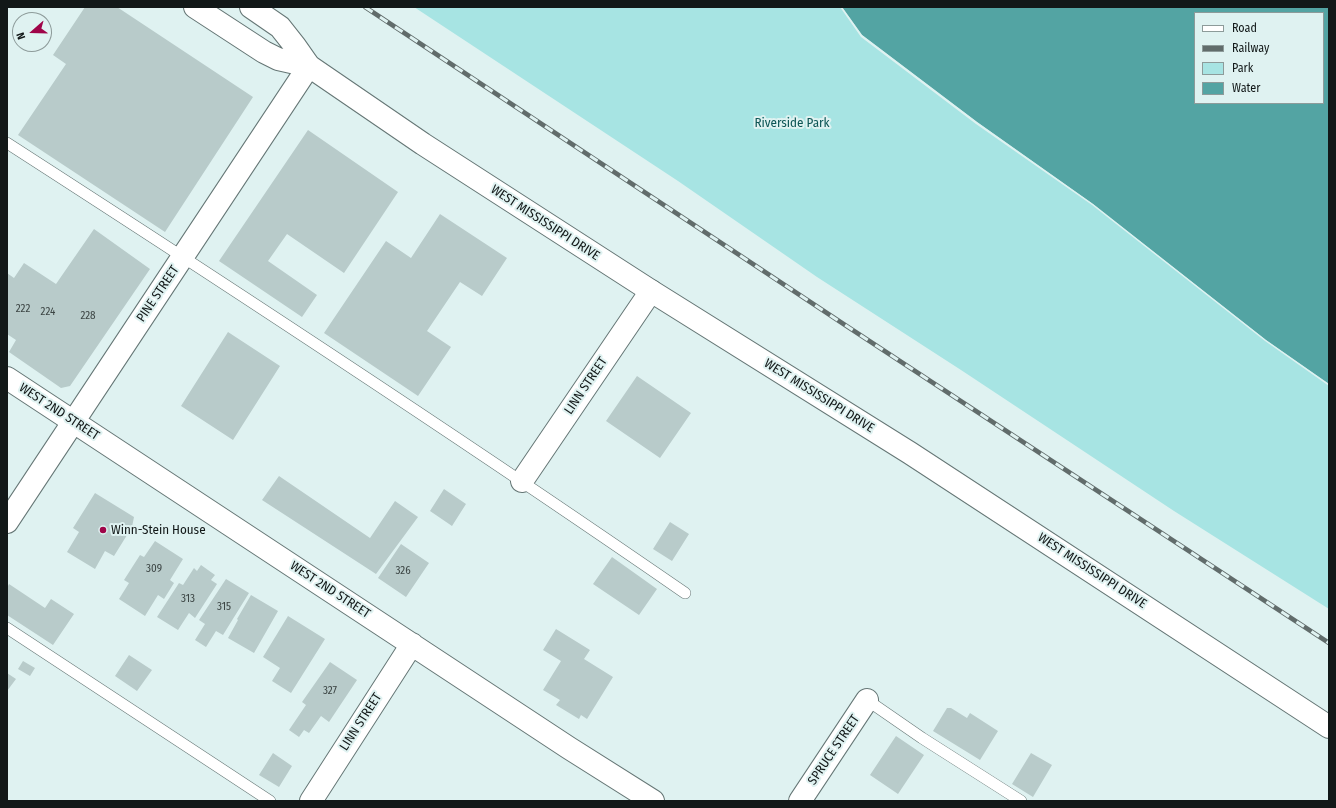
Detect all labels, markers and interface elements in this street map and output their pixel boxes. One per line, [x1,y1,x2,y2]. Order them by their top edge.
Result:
north arrow [12,12,52,52]
legend [1194,12,1324,104]
text: Road [1232,21,1257,35]
text: N [14,31,28,41]
text: Railway [1232,41,1269,55]
text: Park [1232,61,1253,75]
text: Water [1232,81,1260,95]
park label: Riverside Park [754,115,830,131]
street label: WEST MISSISSIPPI DRIVE [488,182,602,264]
street label: PINE STREET [133,263,183,325]
house number: 222 [16,302,30,316]
house number: 224 [41,305,55,319]
house number: 228 [80,309,96,323]
street label: LINN STREET [561,354,611,418]
street label: WEST MISSISSIPPI DRIVE [761,356,877,436]
street label: WEST 2ND STREET [16,380,102,444]
place label: Winn-Stein House [111,522,206,538]
marker: Winn-Stein House [98,525,108,535]
street label: WEST MISSISSIPPI DRIVE [1035,530,1149,612]
street label: WEST 2ND STREET [287,558,373,622]
house number: 309 [146,562,162,576]
house number: 326 [395,564,411,578]
house number: 313 [181,592,195,606]
house number: 315 [217,600,231,614]
house number: 327 [323,684,337,698]
street label: LINN STREET [337,690,385,754]
street label: SPRUCE STREET [805,712,863,788]

